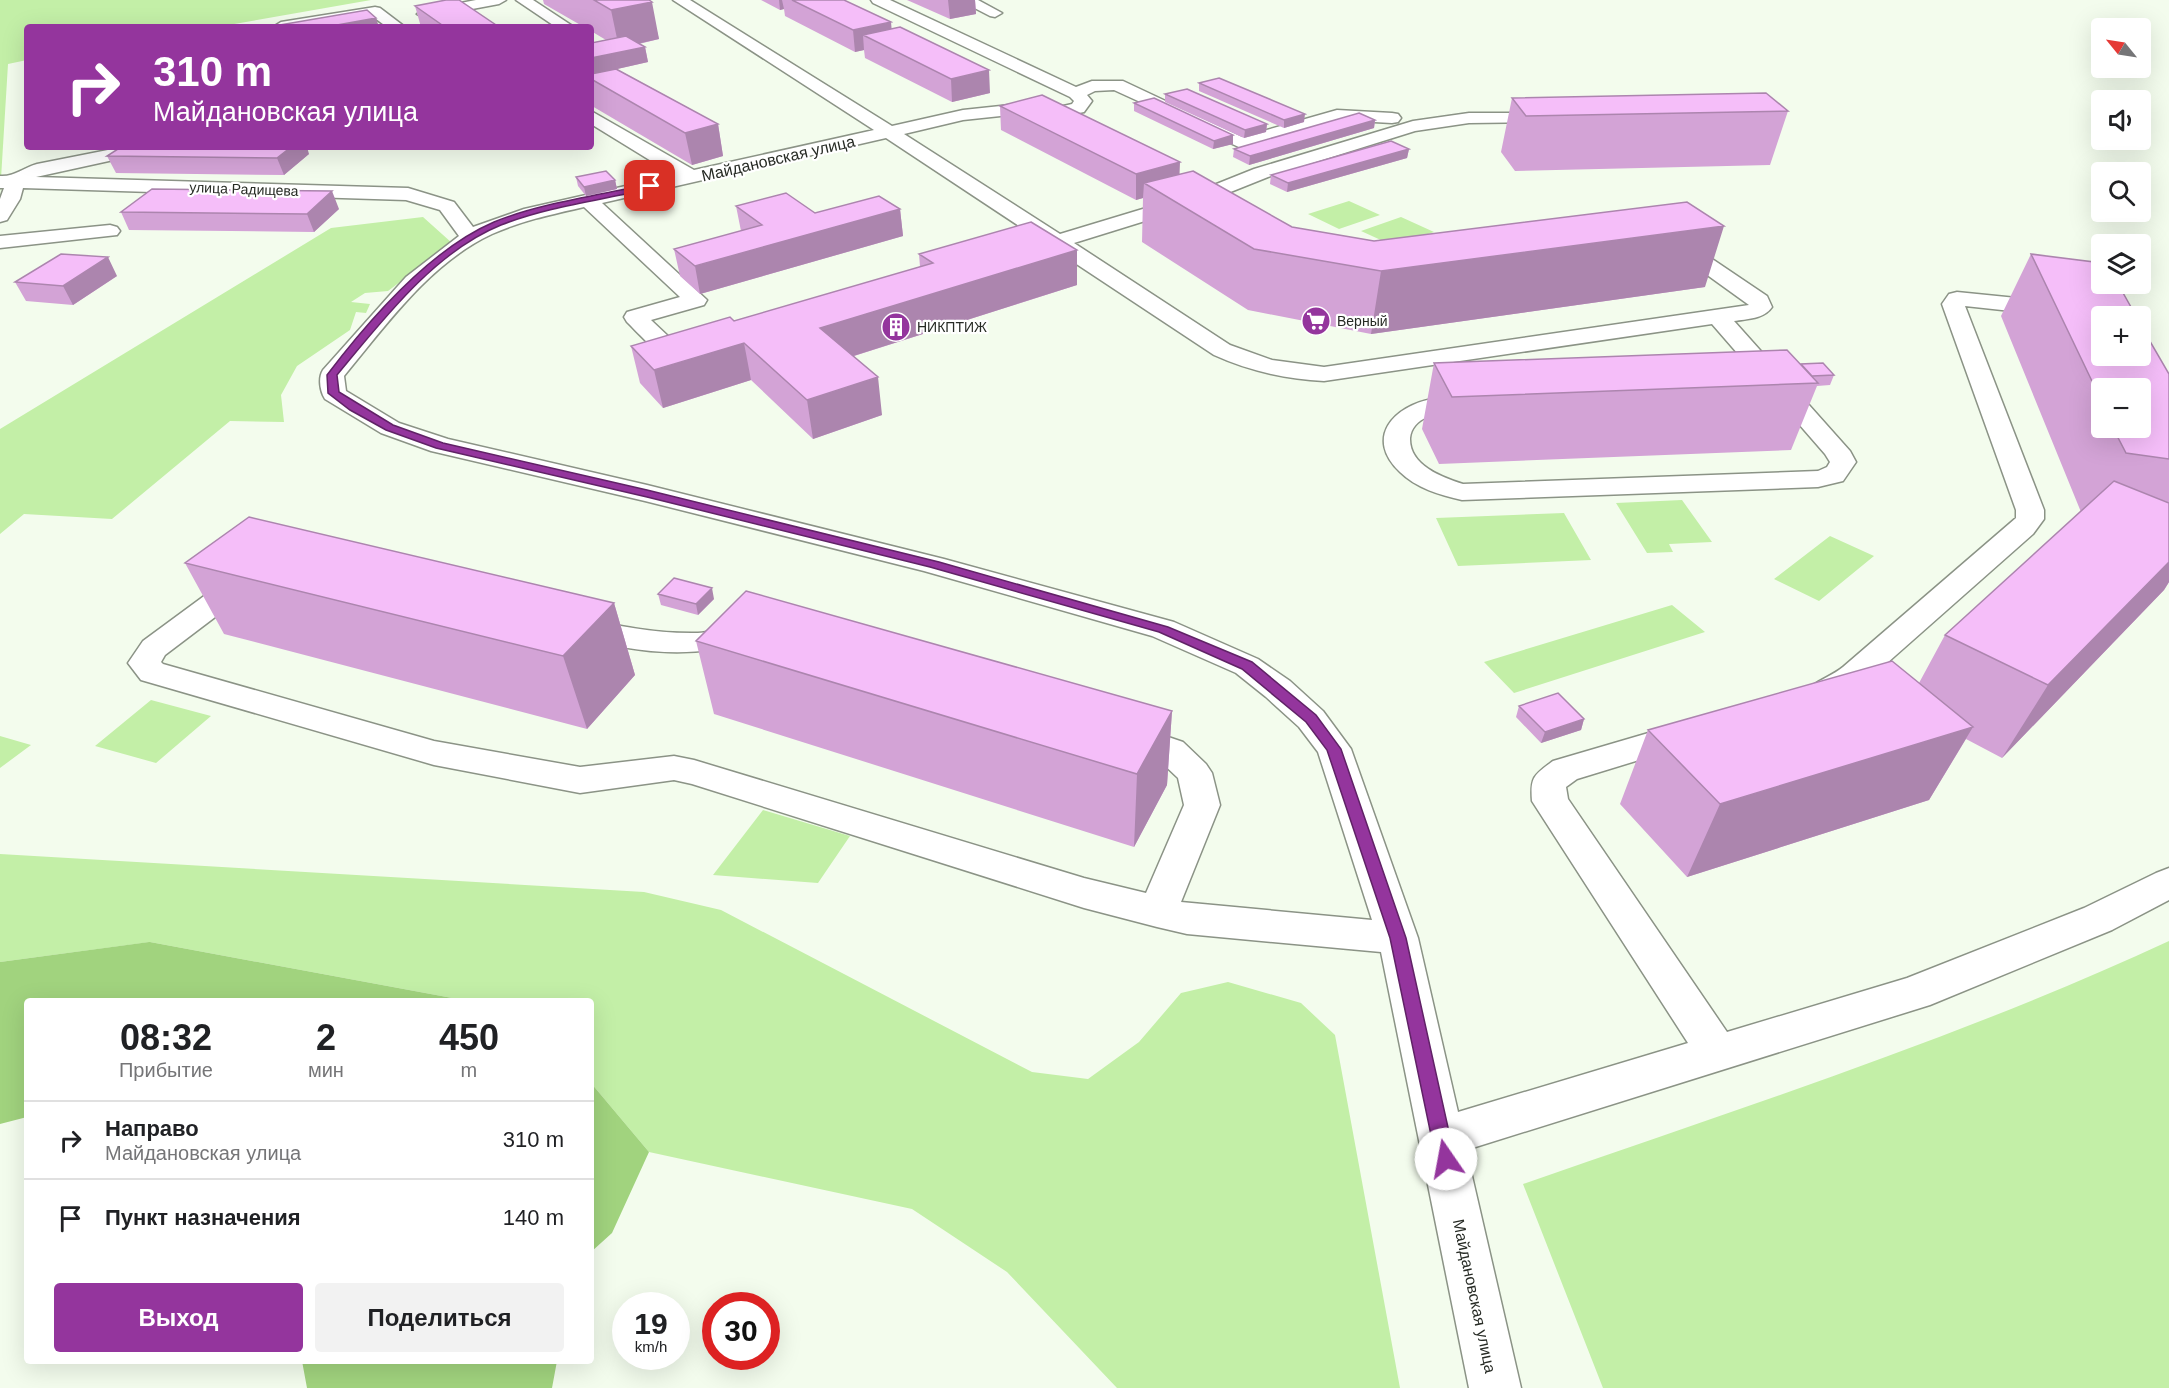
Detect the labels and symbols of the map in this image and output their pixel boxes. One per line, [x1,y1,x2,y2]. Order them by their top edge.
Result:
north arrow [2091,18,2151,78]
street label: Майдановская улица [700,133,857,184]
pin [624,160,675,211]
street label: улица Радищева [189,179,299,199]
supermarket icon: Верный [1300,305,1332,337]
building icon: НИКПТИЖ [880,311,912,343]
place label: Верный [1337,313,1388,329]
place label: НИКПТИЖ [917,319,987,335]
position arrow [1414,1127,1478,1191]
street label: Майдановская улица [1450,1218,1499,1375]
speed limit sign: 30 [702,1292,780,1370]

